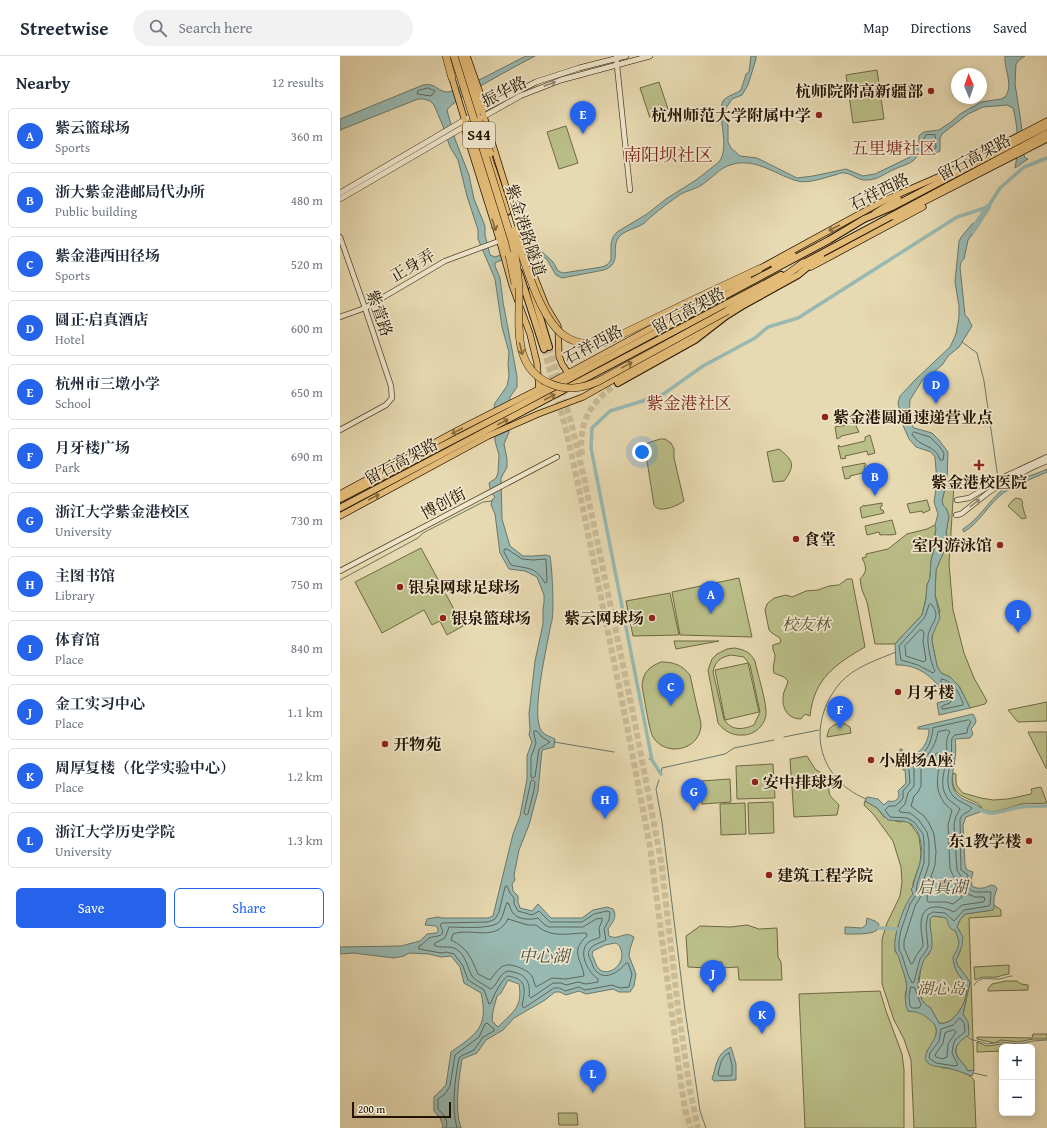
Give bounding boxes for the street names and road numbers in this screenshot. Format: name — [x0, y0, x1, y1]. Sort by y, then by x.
street label: 振华路 — [477, 69, 531, 113]
road number: S44 — [463, 122, 495, 148]
street label: 留石高架路 — [933, 128, 1015, 186]
street label: 石祥西路 — [845, 166, 913, 216]
street label: 紫金港路隧道 — [500, 181, 552, 279]
street label: 正身弄 — [385, 243, 439, 287]
street label: 留石高架路 — [647, 281, 729, 339]
street label: 紫萱路 — [361, 286, 399, 340]
street label: 石祥西路 — [559, 318, 627, 370]
street label: 留石高架路 — [360, 432, 442, 490]
street label: 博创街 — [416, 481, 470, 525]

